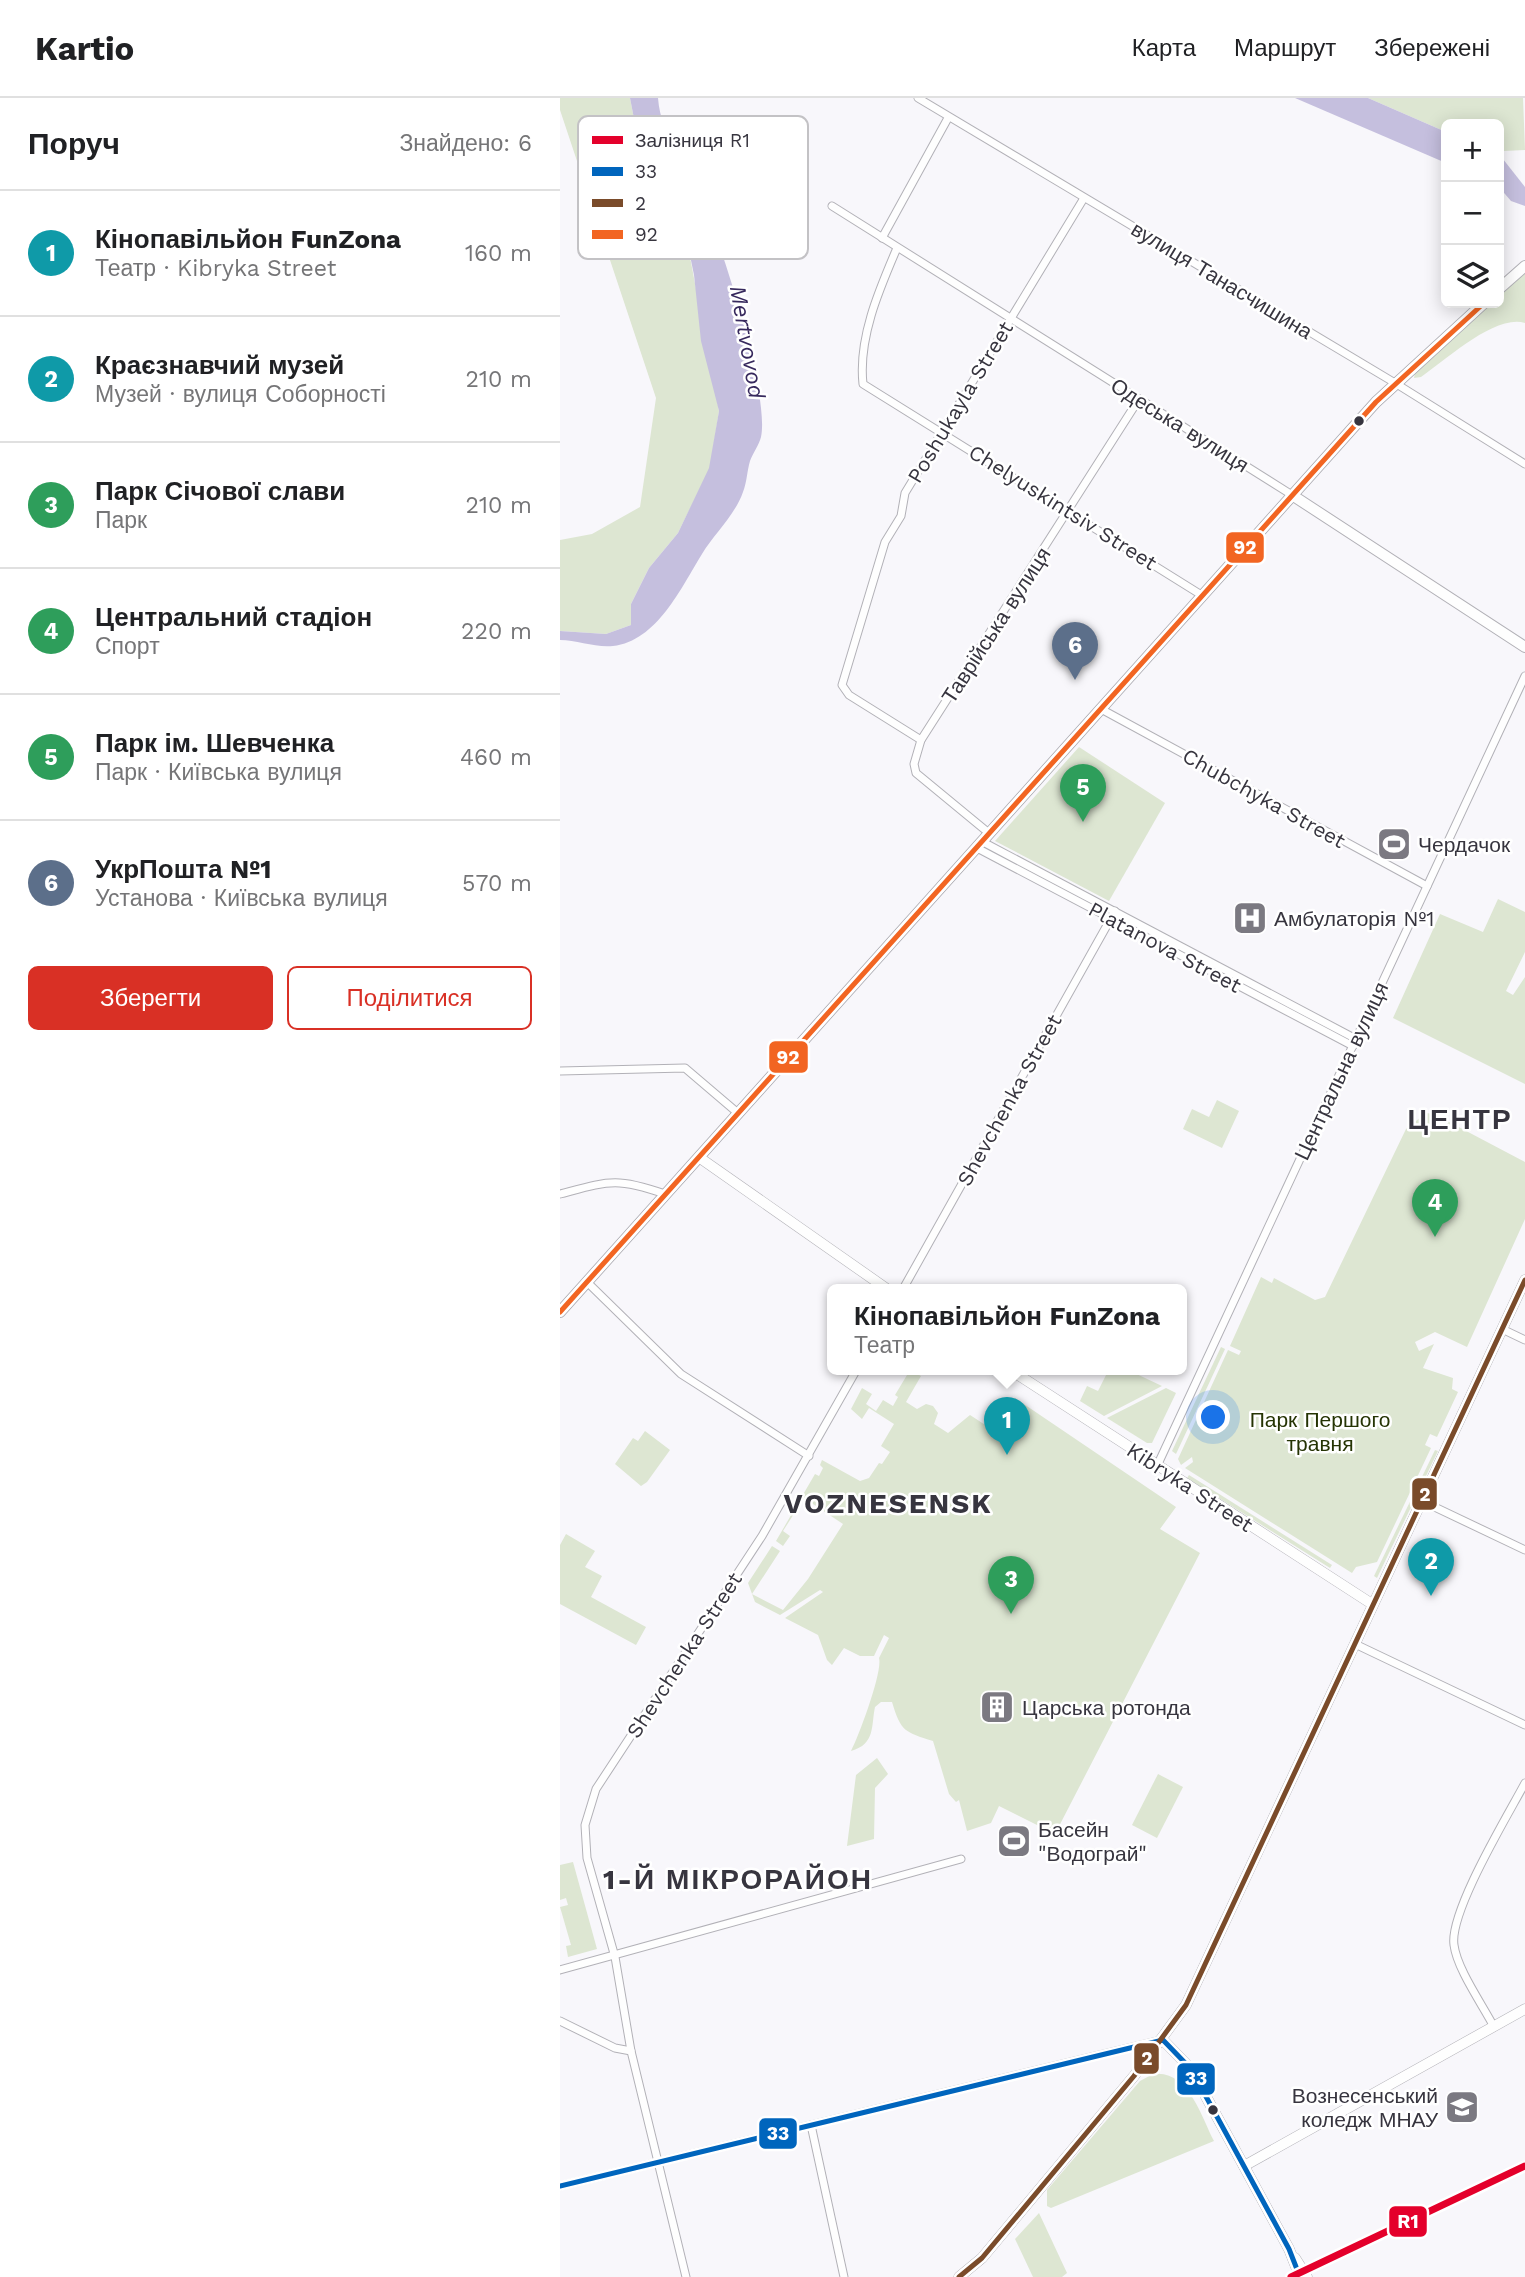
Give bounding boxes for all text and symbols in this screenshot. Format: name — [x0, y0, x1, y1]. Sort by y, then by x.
text: Kartio — [35, 29, 134, 68]
text: Карта — [1132, 34, 1196, 62]
text: Маршрут — [1234, 34, 1336, 62]
text: Збережені — [1374, 34, 1490, 62]
legend — [578, 116, 808, 259]
map controls — [1441, 119, 1504, 308]
button: + — [1441, 119, 1504, 182]
text: Поруч — [28, 126, 120, 161]
text: Залізниця R1 — [635, 129, 750, 152]
text: Знайдено: 6 — [399, 130, 532, 157]
text: 33 — [635, 160, 657, 183]
button: − — [1441, 182, 1504, 245]
text: 2 — [635, 192, 646, 215]
street label: вулиця Танасчишина — [1127, 216, 1317, 344]
text: 92 — [635, 223, 658, 246]
text: Кінопавільйон FunZona — [95, 224, 401, 254]
text: 1 — [46, 240, 56, 267]
text: 160 m — [465, 240, 532, 267]
button: layers — [1441, 245, 1504, 308]
text: Театр · Kibryka Street — [95, 255, 336, 282]
water label: Mertvovod — [724, 283, 770, 401]
street label: Poshukayla Street — [902, 316, 1018, 487]
text: Краєзнавчий музей — [95, 350, 344, 380]
text: 2 — [44, 366, 58, 393]
text: 210 m — [466, 366, 532, 393]
street label: Одеська вулиця — [1106, 373, 1254, 477]
text: Музей · вулиця Соборності — [95, 381, 386, 408]
unlabelled marker — [1352, 414, 1366, 428]
street label: Chelyuskintsiv Street — [964, 439, 1162, 575]
text: Парк Січової слави — [95, 476, 345, 506]
text: 3 — [44, 492, 58, 519]
text: 210 m — [466, 492, 532, 519]
text: Парк — [95, 507, 147, 534]
line badge: 92 — [1225, 531, 1265, 564]
text: 92 — [1233, 536, 1257, 559]
street label: Таврійська вулиця — [936, 542, 1056, 708]
text: Центральний стадіон — [95, 602, 372, 632]
text: 4 — [44, 618, 58, 645]
text: 220 m — [461, 618, 532, 645]
pin: 6 — [1052, 622, 1098, 680]
text: Спорт — [95, 633, 160, 660]
text: Парк ім. Шевченка — [95, 728, 334, 758]
street label: Chubchyka Street — [1178, 743, 1350, 853]
text: 5 — [44, 744, 58, 771]
text: 460 m — [460, 744, 532, 771]
text: Парк · Київська вулиця — [95, 759, 342, 786]
pin: 5 — [1060, 764, 1106, 822]
sports icon: Чердачок — [1375, 825, 1413, 863]
place label: Чердачок — [1418, 832, 1511, 857]
text: УкрПошта №1 — [95, 854, 271, 884]
text: 6 — [44, 870, 58, 897]
text: 570 m — [462, 870, 532, 897]
text: Установа · Київська вулиця — [95, 885, 388, 912]
street label: Platanova Street — [1084, 896, 1246, 998]
hospital icon: Амбулаторія №1 — [1231, 899, 1269, 937]
place label: Амбулаторія №1 — [1274, 906, 1434, 931]
button: Зберегти — [28, 966, 273, 1030]
button: Поділитися — [287, 966, 532, 1030]
street label: Центральна вулиця — [1289, 978, 1393, 1164]
street label: Shevchenka Street — [951, 1010, 1067, 1190]
line badge: 92 — [768, 1040, 809, 1074]
text: 92 — [776, 1046, 800, 1069]
district label: ЦЕНТР — [1407, 1103, 1513, 1136]
pin: 4 — [1412, 1179, 1458, 1237]
popup — [827, 1284, 1187, 1375]
text: Кінопавільйон FunZona — [854, 1301, 1160, 1331]
text: Театр — [854, 1332, 915, 1359]
pin: 1 — [984, 1397, 1030, 1455]
your location — [1196, 1400, 1230, 1434]
park label: Парк Першого травня — [1250, 1407, 1390, 1456]
street label: Kibryka Street — [1122, 1437, 1258, 1537]
line badge: 2 — [1411, 1477, 1438, 1511]
text: 2 — [1419, 1483, 1431, 1506]
district label: VOZNESENSK — [783, 1487, 993, 1520]
pin: 2 — [1408, 1538, 1454, 1596]
pin: 3 — [988, 1556, 1034, 1614]
street label: Shevchenka Street — [621, 1567, 747, 1743]
building icon: Царська ротонда — [978, 1688, 1016, 1726]
place label: Царська ротонда — [1022, 1695, 1191, 1720]
place label: Басейн "Водограй" — [1038, 1817, 1147, 1866]
sports icon: Басейн "Водограй" — [995, 1822, 1033, 1860]
district label: 1-Й МІКРОРАЙОН — [603, 1863, 873, 1896]
line badge: 2 — [1133, 2042, 1160, 2075]
text: 2 — [1141, 2047, 1153, 2070]
line badge: 33 — [1176, 2062, 1216, 2096]
text: 33 — [1185, 2067, 1207, 2090]
place label: Вознесенський коледж МНАУ — [1292, 2083, 1439, 2132]
school or university icon: Вознесенський коледж МНАУ — [1443, 2088, 1481, 2126]
unlabelled marker — [1206, 2103, 1220, 2117]
line badge: 33 — [758, 2117, 798, 2150]
text: 33 — [767, 2122, 789, 2145]
line badge: R1 — [1388, 2205, 1428, 2238]
text: R1 — [1397, 2210, 1419, 2233]

